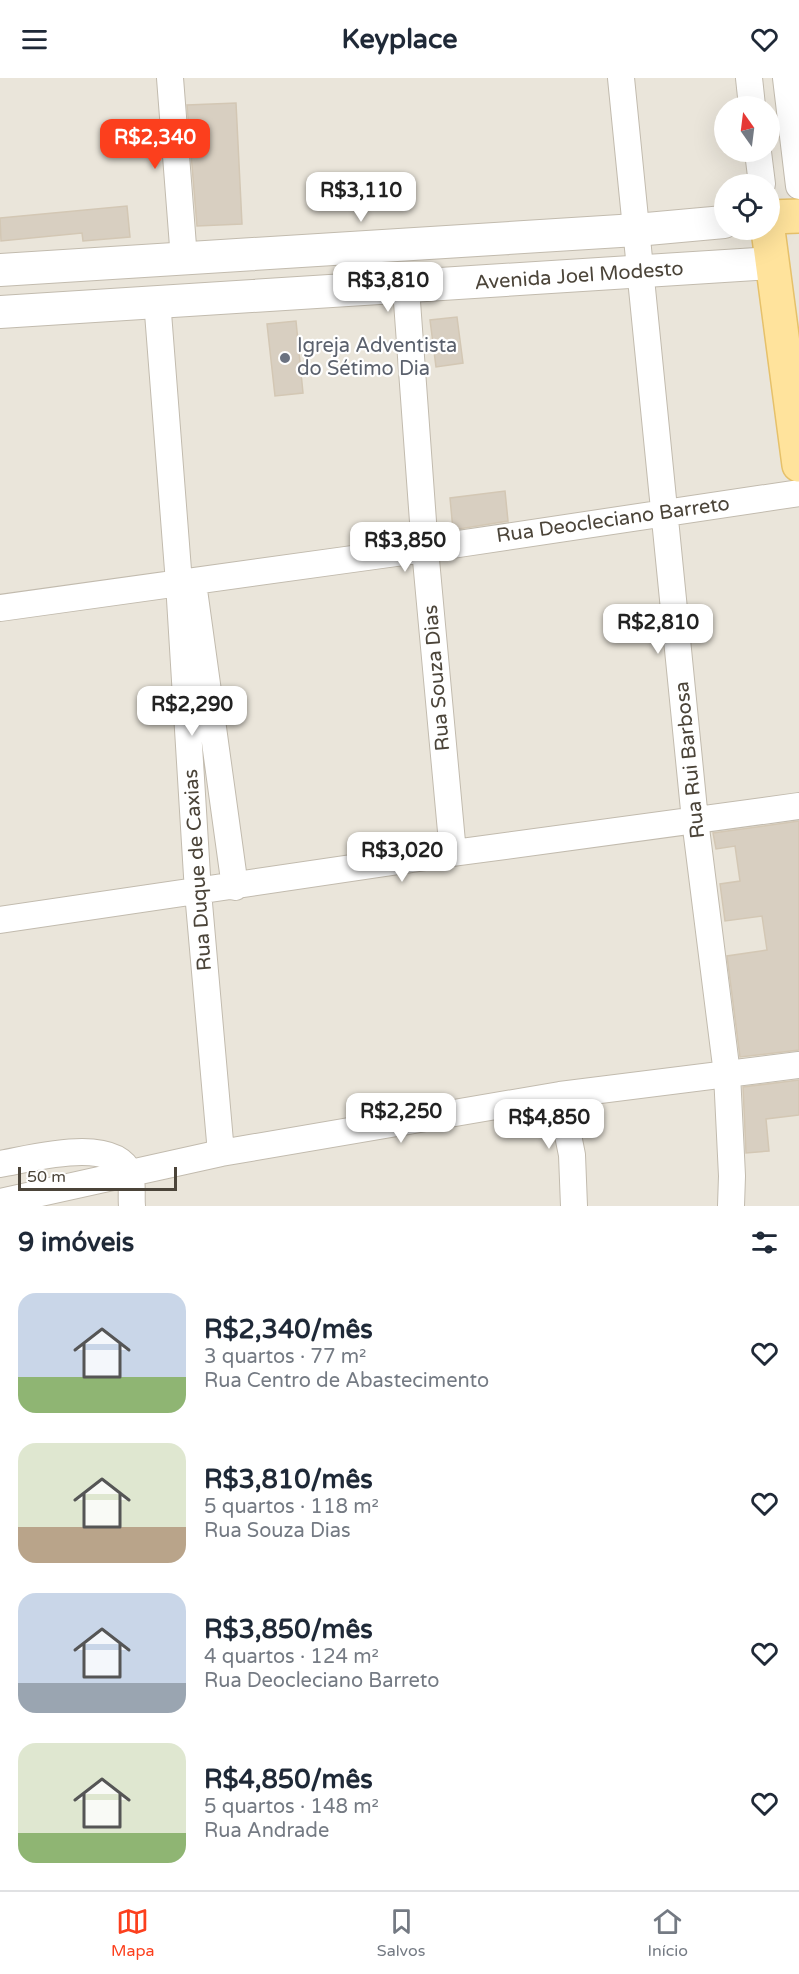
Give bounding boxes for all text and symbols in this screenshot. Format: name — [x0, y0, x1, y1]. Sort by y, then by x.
icon: menu — [18, 23, 51, 56]
text: Keyplace — [341, 23, 458, 56]
icon: heart — [748, 23, 781, 56]
north arrow — [714, 96, 780, 162]
map controls — [714, 96, 780, 240]
pin: R$2,340 — [100, 119, 210, 170]
text: R$2,340 — [114, 126, 196, 150]
pin: R$3,110 — [306, 172, 416, 223]
button: locate — [714, 174, 780, 240]
text: R$3,110 — [320, 179, 402, 203]
street label: Avenida Joel Modesto — [474, 257, 684, 295]
pin: R$3,810 — [333, 262, 443, 313]
text: R$3,810 — [347, 269, 429, 293]
place label: Igreja Adventista do Sétimo Dia — [297, 334, 457, 381]
marker: Igreja Adventista do Sétimo Dia — [278, 351, 292, 365]
street label: Rua Deocleciano Barreto — [495, 492, 731, 548]
pin: R$3,850 — [350, 522, 460, 573]
text: R$3,850 — [364, 529, 446, 553]
street label: Rua Souza Dias — [419, 604, 455, 752]
pin: R$2,810 — [603, 604, 713, 655]
text: R$2,810 — [617, 611, 699, 635]
street label: Rua Rui Barbosa — [670, 680, 710, 840]
pin: R$2,290 — [137, 686, 247, 737]
text: R$2,290 — [151, 693, 233, 717]
street label: Rua Duque de Caxias — [179, 768, 217, 972]
pin: R$3,020 — [347, 832, 457, 883]
text: R$3,020 — [361, 839, 443, 863]
pin: R$2,250 — [346, 1093, 456, 1144]
pin: R$4,850 — [494, 1099, 604, 1150]
text: R$2,250 — [360, 1100, 442, 1124]
text: R$4,850 — [508, 1106, 590, 1130]
scale bar — [18, 1164, 177, 1192]
text: 50 m — [27, 1167, 66, 1187]
icon: filters — [748, 1226, 781, 1259]
text: 9 imóveis — [18, 1227, 134, 1258]
text: R$2,340/mês — [204, 1314, 373, 1345]
icon: home — [66, 1317, 138, 1389]
icon: heart — [748, 1337, 781, 1370]
text: 3 quartos · 77 m² — [204, 1345, 366, 1369]
text: Rua Centro de Abastecimento — [204, 1369, 489, 1393]
text: R$3,810/mês — [204, 1464, 373, 1495]
icon: home — [66, 1467, 138, 1539]
icon: heart — [748, 1487, 781, 1520]
text: 5 quartos · 118 m² — [204, 1495, 379, 1519]
text: Rua Souza Dias — [204, 1519, 351, 1543]
text: R$3,850/mês — [204, 1614, 373, 1645]
icon: home — [66, 1617, 138, 1689]
icon: heart — [748, 1637, 781, 1670]
text: 4 quartos · 124 m² — [204, 1645, 379, 1669]
text: Rua Deocleciano Barreto — [204, 1669, 439, 1693]
text: R$4,850/mês — [204, 1764, 373, 1795]
icon: home — [66, 1767, 138, 1839]
icon: heart — [748, 1787, 781, 1820]
text: 5 quartos · 148 m² — [204, 1795, 379, 1819]
text: Rua Andrade — [204, 1819, 329, 1843]
tab: Mapa — [111, 1905, 155, 1961]
tab: Salvos — [377, 1905, 425, 1961]
tab: Início — [648, 1905, 688, 1961]

